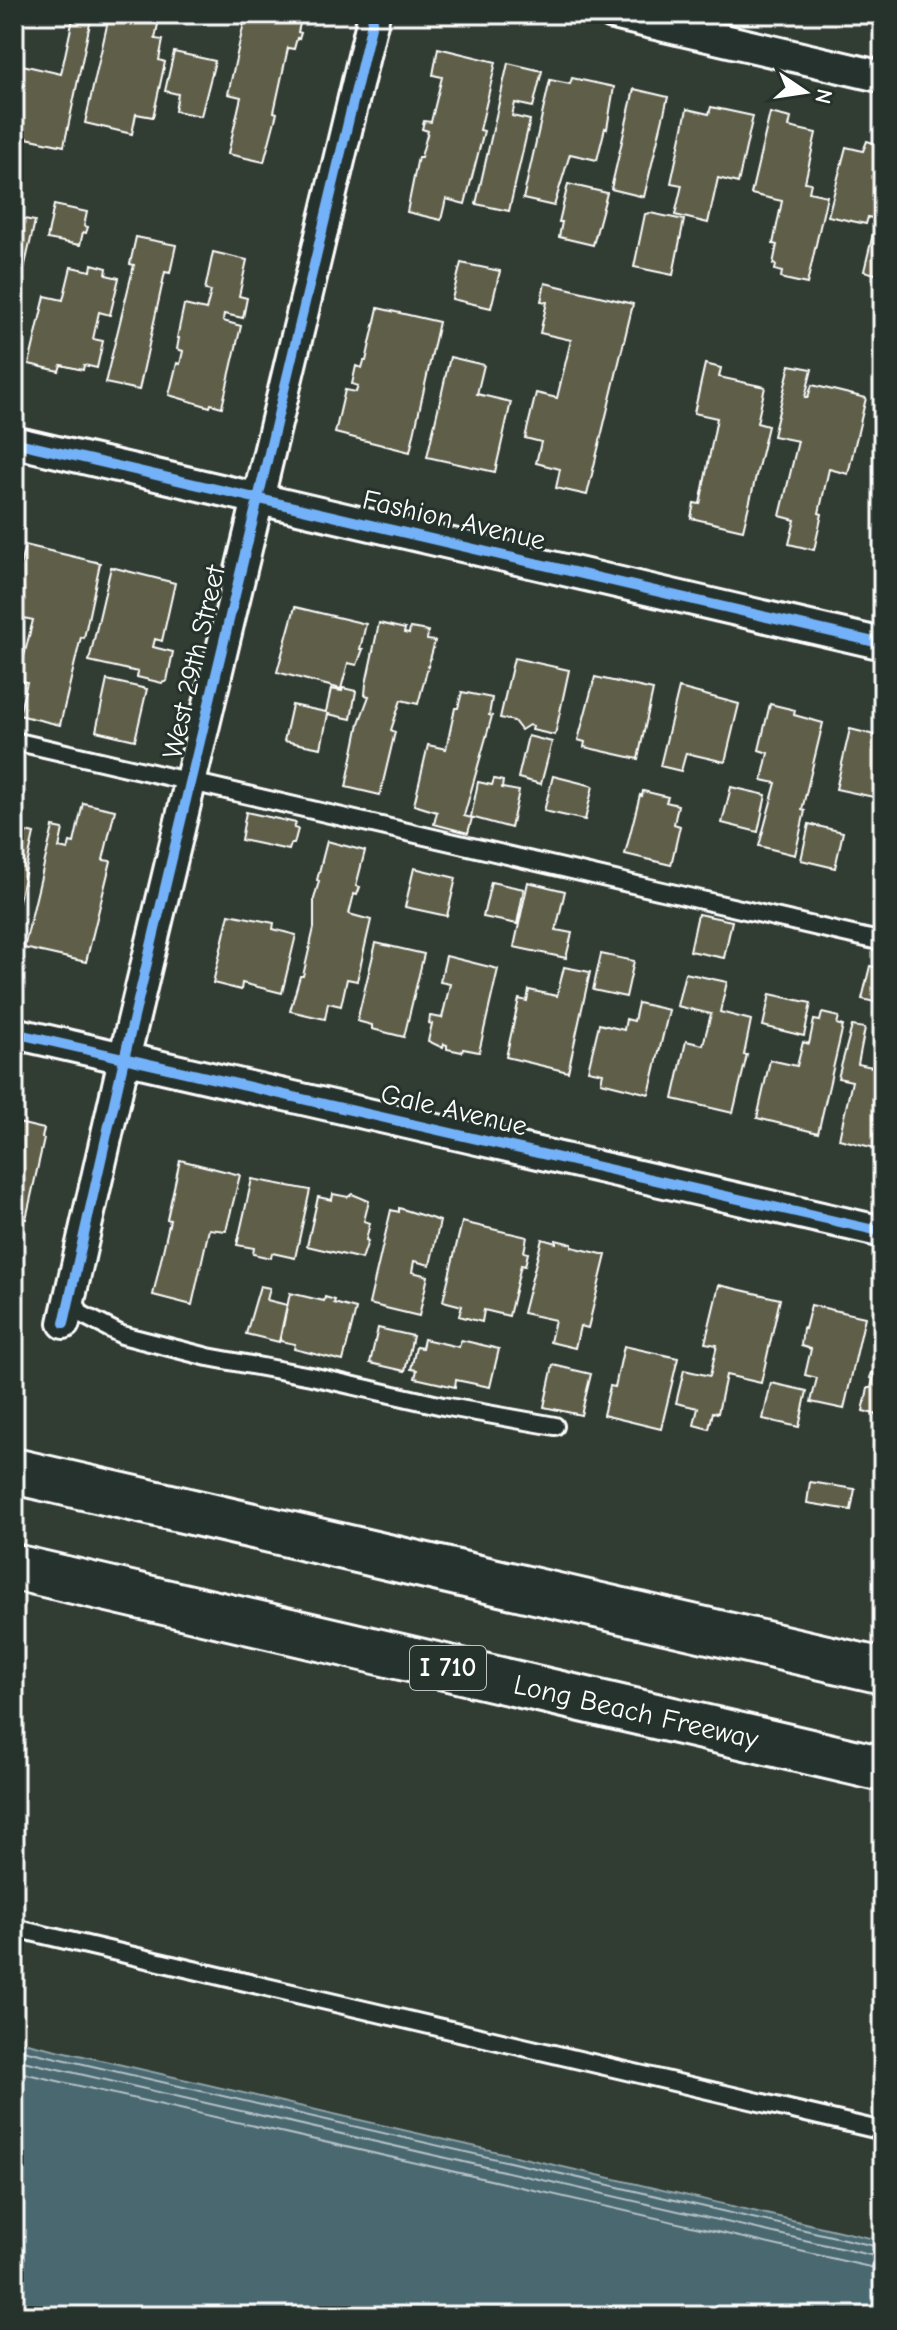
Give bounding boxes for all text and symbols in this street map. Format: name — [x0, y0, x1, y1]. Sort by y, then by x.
north arrow — [765, 52, 845, 132]
text: N — [809, 86, 838, 106]
street label: Fashion Avenue — [359, 483, 549, 557]
street label: West 29th Street — [156, 561, 232, 762]
street label: Gale Avenue — [378, 1078, 530, 1142]
road number: I 710 — [410, 1646, 486, 1690]
street label: Long Beach Freeway — [511, 1668, 762, 1756]

